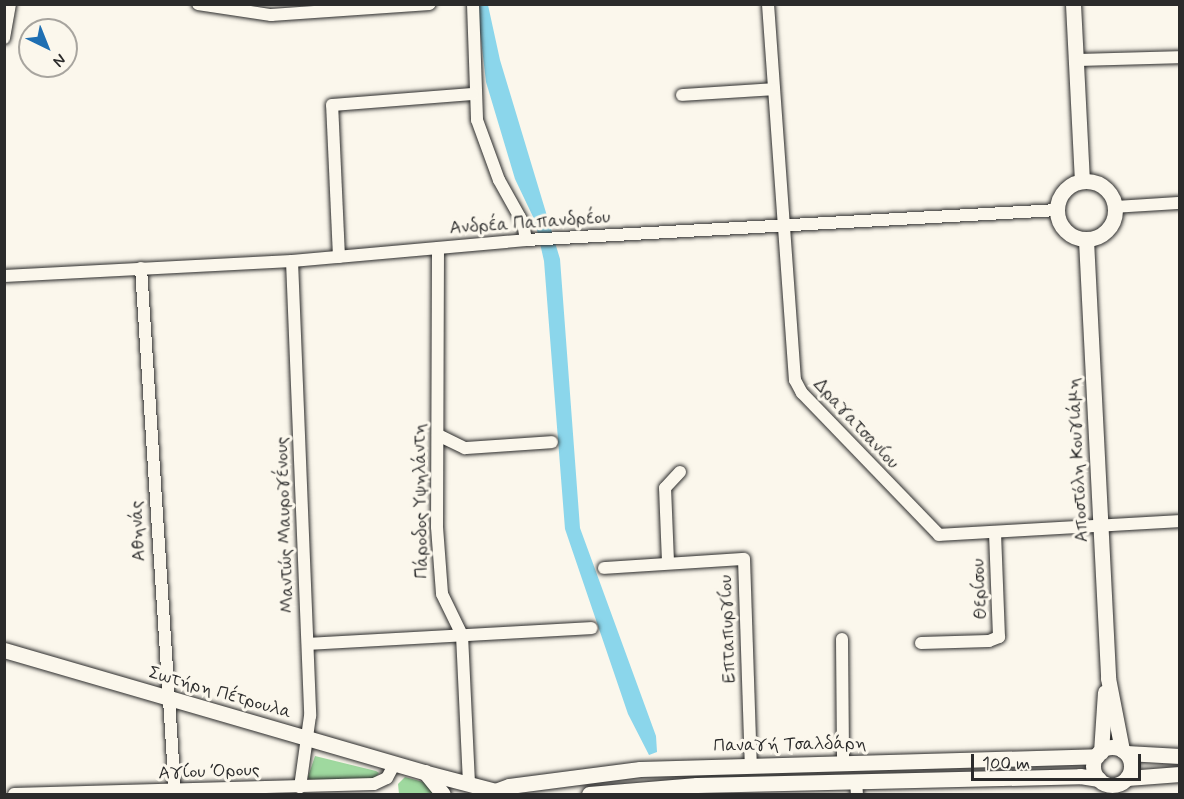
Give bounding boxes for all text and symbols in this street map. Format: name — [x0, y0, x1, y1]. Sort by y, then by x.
north arrow — [18, 18, 78, 78]
text: N — [48, 49, 70, 71]
street label: Ανδρέα Παπανδρέου — [449, 207, 611, 239]
street label: Δραγατσανίου — [809, 374, 903, 474]
street label: Αποστόλη Κουγιάμη — [1063, 377, 1093, 543]
street label: Πάροδος Υψηλάντη — [409, 423, 433, 579]
street label: Μαντώς Μαυρογένους — [271, 436, 299, 614]
street label: Αθηνάς — [126, 500, 150, 562]
street label: Θερίσου — [968, 558, 992, 620]
street label: Επταπυργίου — [715, 574, 741, 684]
street label: Σωτήρη Πέτρουλα — [146, 662, 294, 724]
street label: Παναγή Τσαλδάρη — [713, 733, 867, 757]
scale bar — [974, 742, 1144, 780]
text: 100 m — [982, 752, 1030, 776]
street label: Αγίου Όρους — [158, 759, 260, 785]

